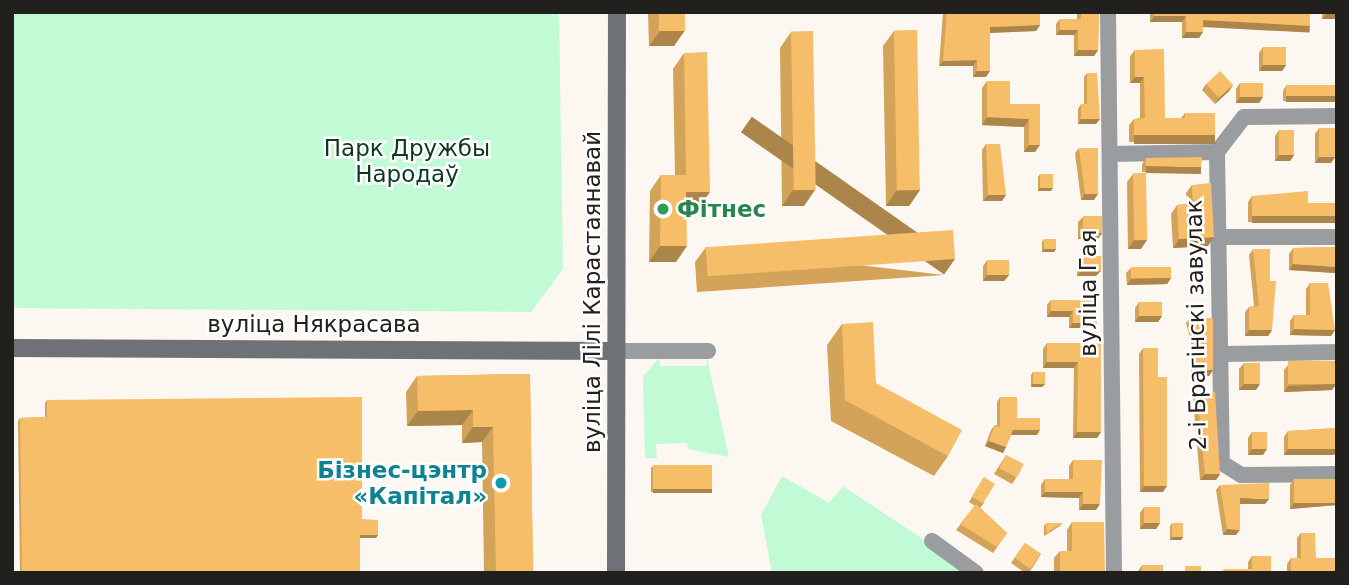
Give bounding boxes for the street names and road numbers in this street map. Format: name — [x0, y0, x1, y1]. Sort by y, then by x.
street label: вуліца Лілі Карастаянавай — [578, 131, 606, 453]
street label: 2-і Брагінскі завулак — [1180, 199, 1212, 451]
street label: вуліца Гая — [1074, 229, 1102, 357]
street label: вуліца Някрасава — [207, 310, 421, 338]

